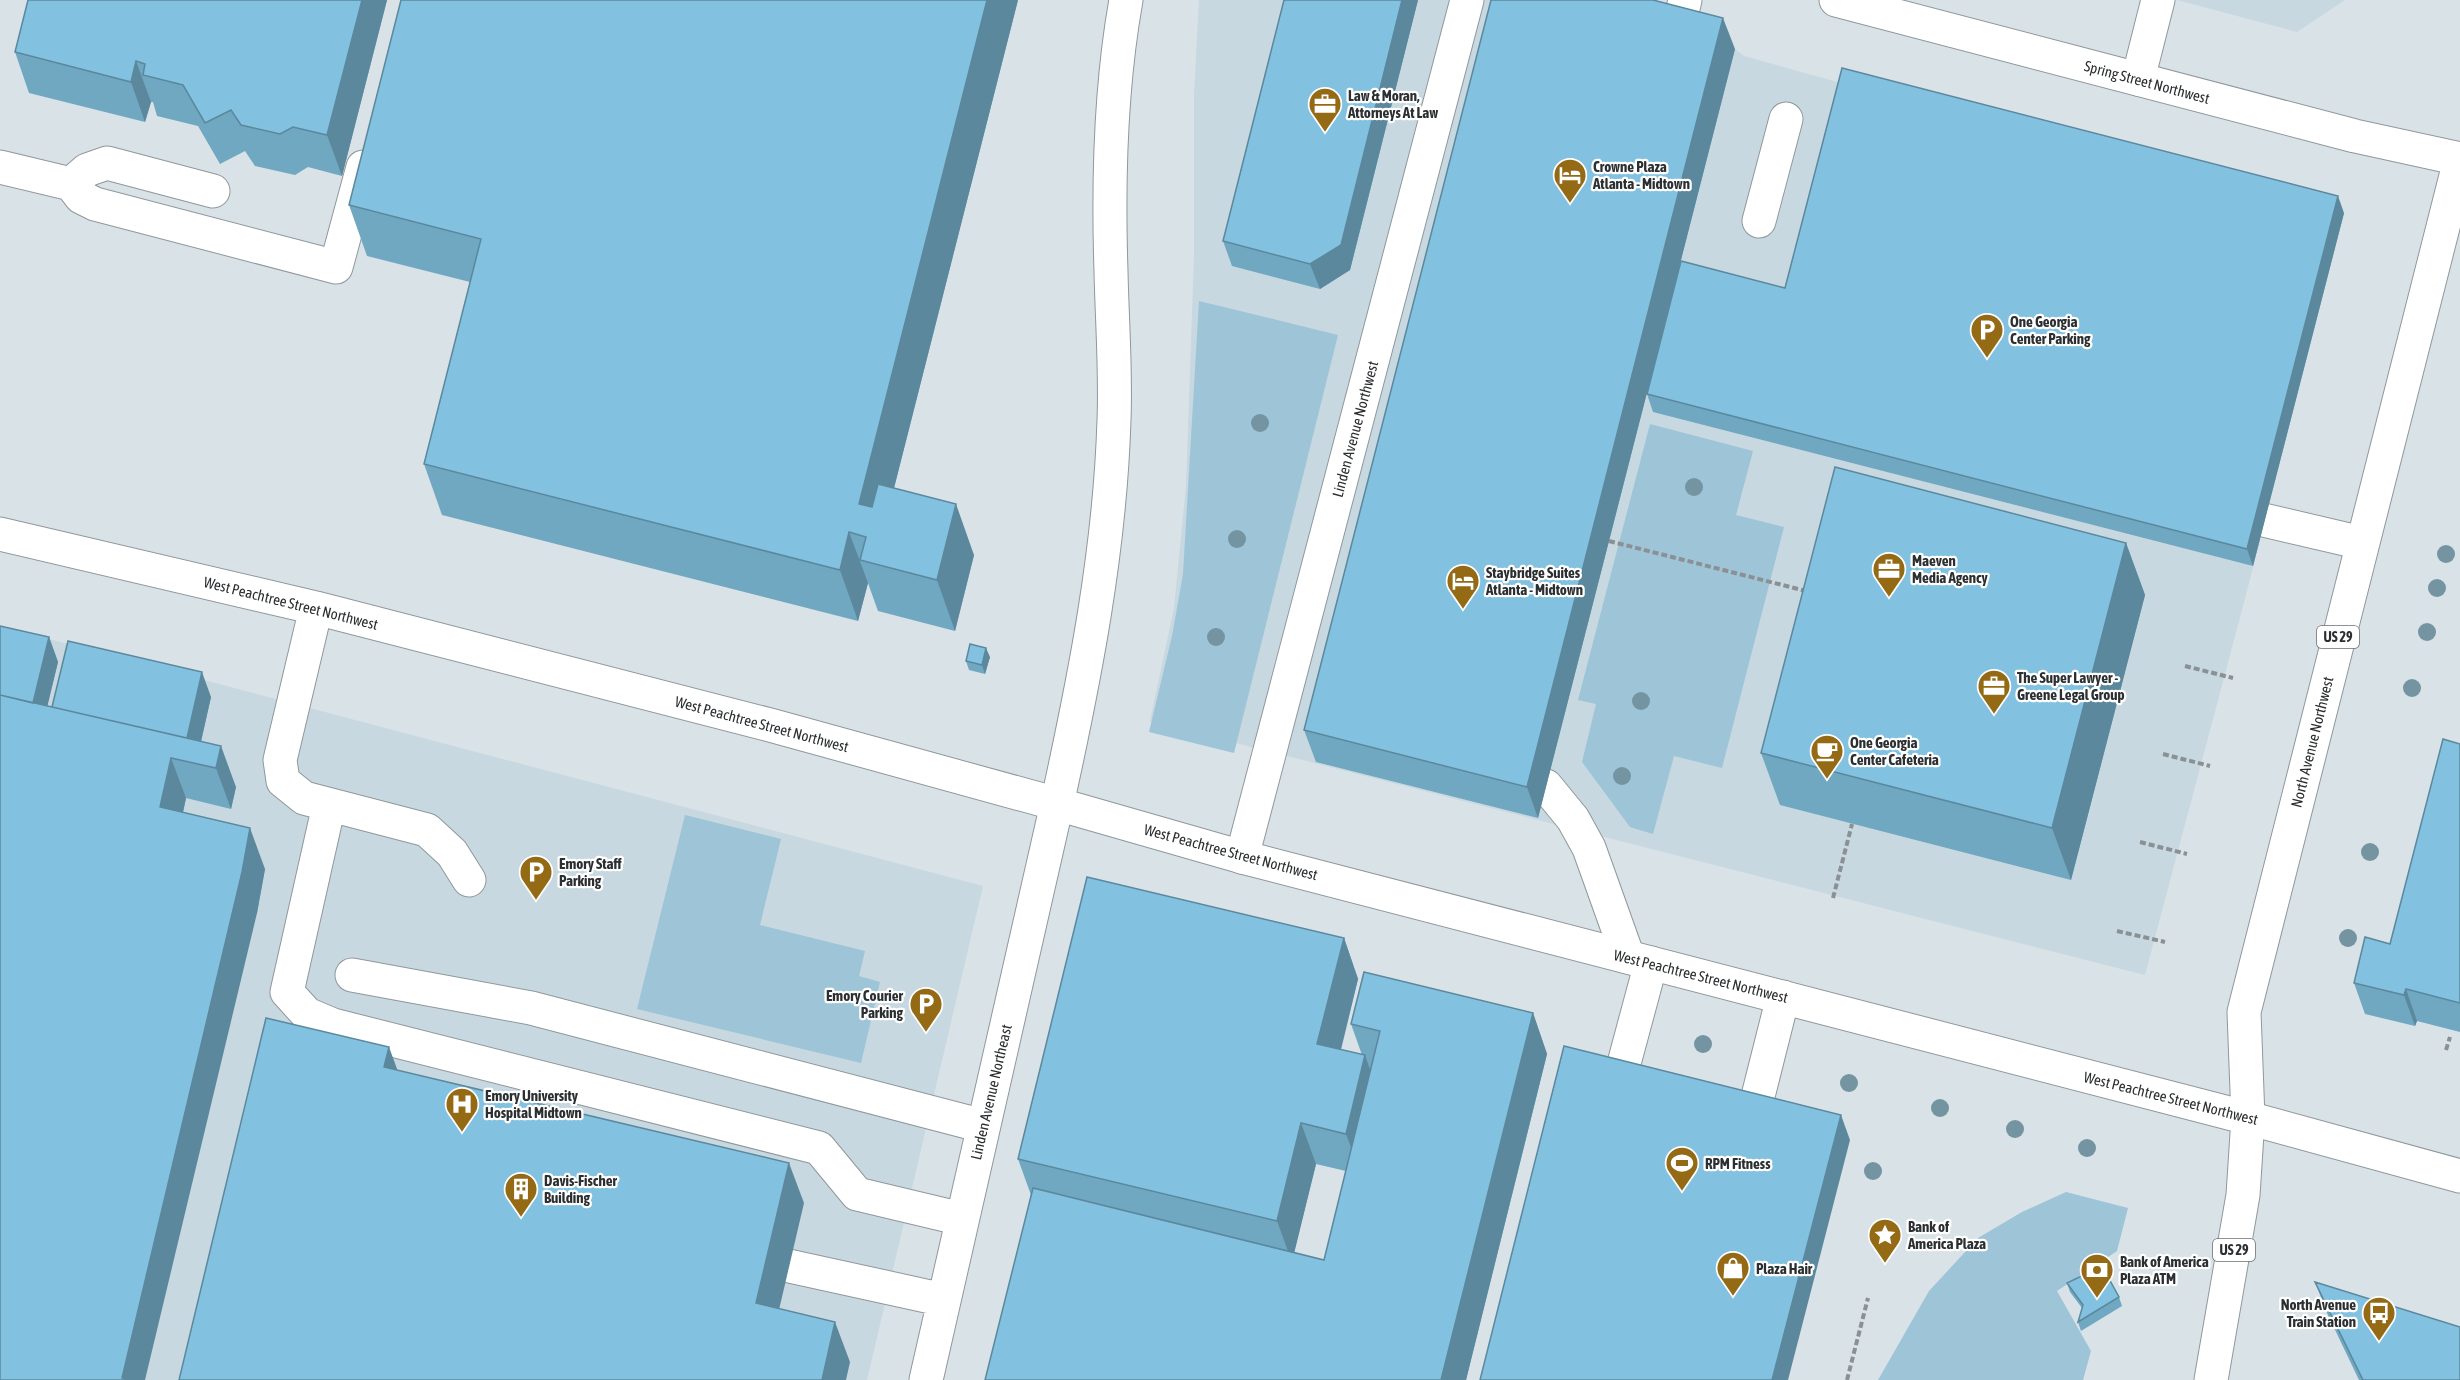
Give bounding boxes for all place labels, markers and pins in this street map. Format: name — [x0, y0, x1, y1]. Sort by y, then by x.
office icon: Law & Moran, Attorneys At Law — [1307, 86, 1343, 133]
place label: Law & Moran, Attorneys At Law — [1347, 87, 1438, 121]
hotel icon: Crowne Plaza Atlanta - Midtown — [1552, 157, 1588, 204]
place label: Crowne Plaza Atlanta - Midtown — [1592, 158, 1690, 192]
parking icon: One Georgia Center Parking — [1969, 312, 2005, 359]
place label: One Georgia Center Parking — [2010, 313, 2091, 347]
office icon: Maeven Media Agency — [1871, 551, 1907, 598]
place label: Maeven Media Agency — [1912, 552, 1989, 586]
hotel icon: Staybridge Suites Atlanta - Midtown — [1445, 563, 1481, 610]
place label: Staybridge Suites Atlanta - Midtown — [1485, 564, 1583, 598]
office icon: The Super Lawyer - Greene Legal Group — [1976, 668, 2012, 715]
place label: The Super Lawyer - Greene Legal Group — [2017, 669, 2125, 703]
cafe icon: One Georgia Center Cafeteria — [1809, 733, 1845, 780]
place label: One Georgia Center Cafeteria — [1850, 734, 1939, 768]
parking icon: Emory Staff Parking — [518, 854, 554, 901]
place label: Emory Staff Parking — [559, 855, 622, 889]
parking icon: Emory Courier Parking — [908, 986, 944, 1033]
place label: Emory Courier Parking — [826, 987, 904, 1021]
hospital icon: Emory University Hospital Midtown — [444, 1086, 480, 1133]
place label: Emory University Hospital Midtown — [485, 1087, 582, 1121]
sports icon: RPM Fitness — [1664, 1145, 1700, 1192]
place label: RPM Fitness — [1705, 1155, 1771, 1172]
building icon: Davis-Fischer Building — [503, 1171, 539, 1218]
place label: Davis-Fischer Building — [544, 1172, 617, 1206]
place icon: Bank of America Plaza — [1867, 1217, 1903, 1264]
place label: Bank of America Plaza — [1907, 1218, 1986, 1252]
shop icon: Plaza Hair — [1715, 1250, 1751, 1297]
bank icon: Bank of America Plaza ATM — [2079, 1252, 2115, 1299]
place label: Bank of America Plaza ATM — [2120, 1253, 2209, 1287]
place label: Plaza Hair — [1756, 1260, 1813, 1277]
bus stop icon: North Avenue Train Station — [2361, 1295, 2397, 1342]
place label: North Avenue Train Station — [2281, 1296, 2356, 1330]

